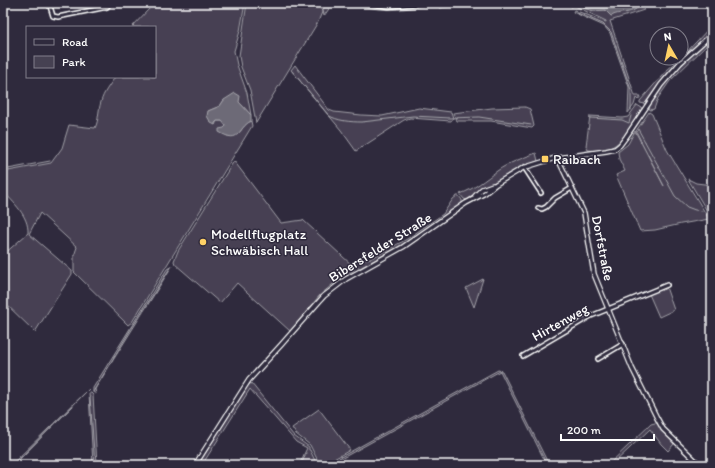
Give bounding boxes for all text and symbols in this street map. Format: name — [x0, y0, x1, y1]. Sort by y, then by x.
legend — [26, 26, 156, 78]
north arrow — [649, 26, 689, 66]
text: N — [663, 30, 672, 44]
text: Road — [62, 35, 88, 49]
text: Park — [62, 55, 86, 69]
place label: Raibach — [553, 151, 601, 168]
marker: Raibach — [540, 154, 550, 164]
street label: Bibersfelder Straße — [326, 209, 435, 286]
street label: Dorfstraße — [588, 214, 617, 283]
place label: Modellflugplatz Schwäbisch Hall — [211, 226, 308, 259]
marker: Modellflugplatz Schwäbisch Hall — [198, 237, 208, 247]
street label: Hirtenweg — [529, 300, 592, 345]
scale bar — [561, 416, 654, 442]
text: 200 m — [567, 423, 601, 437]

